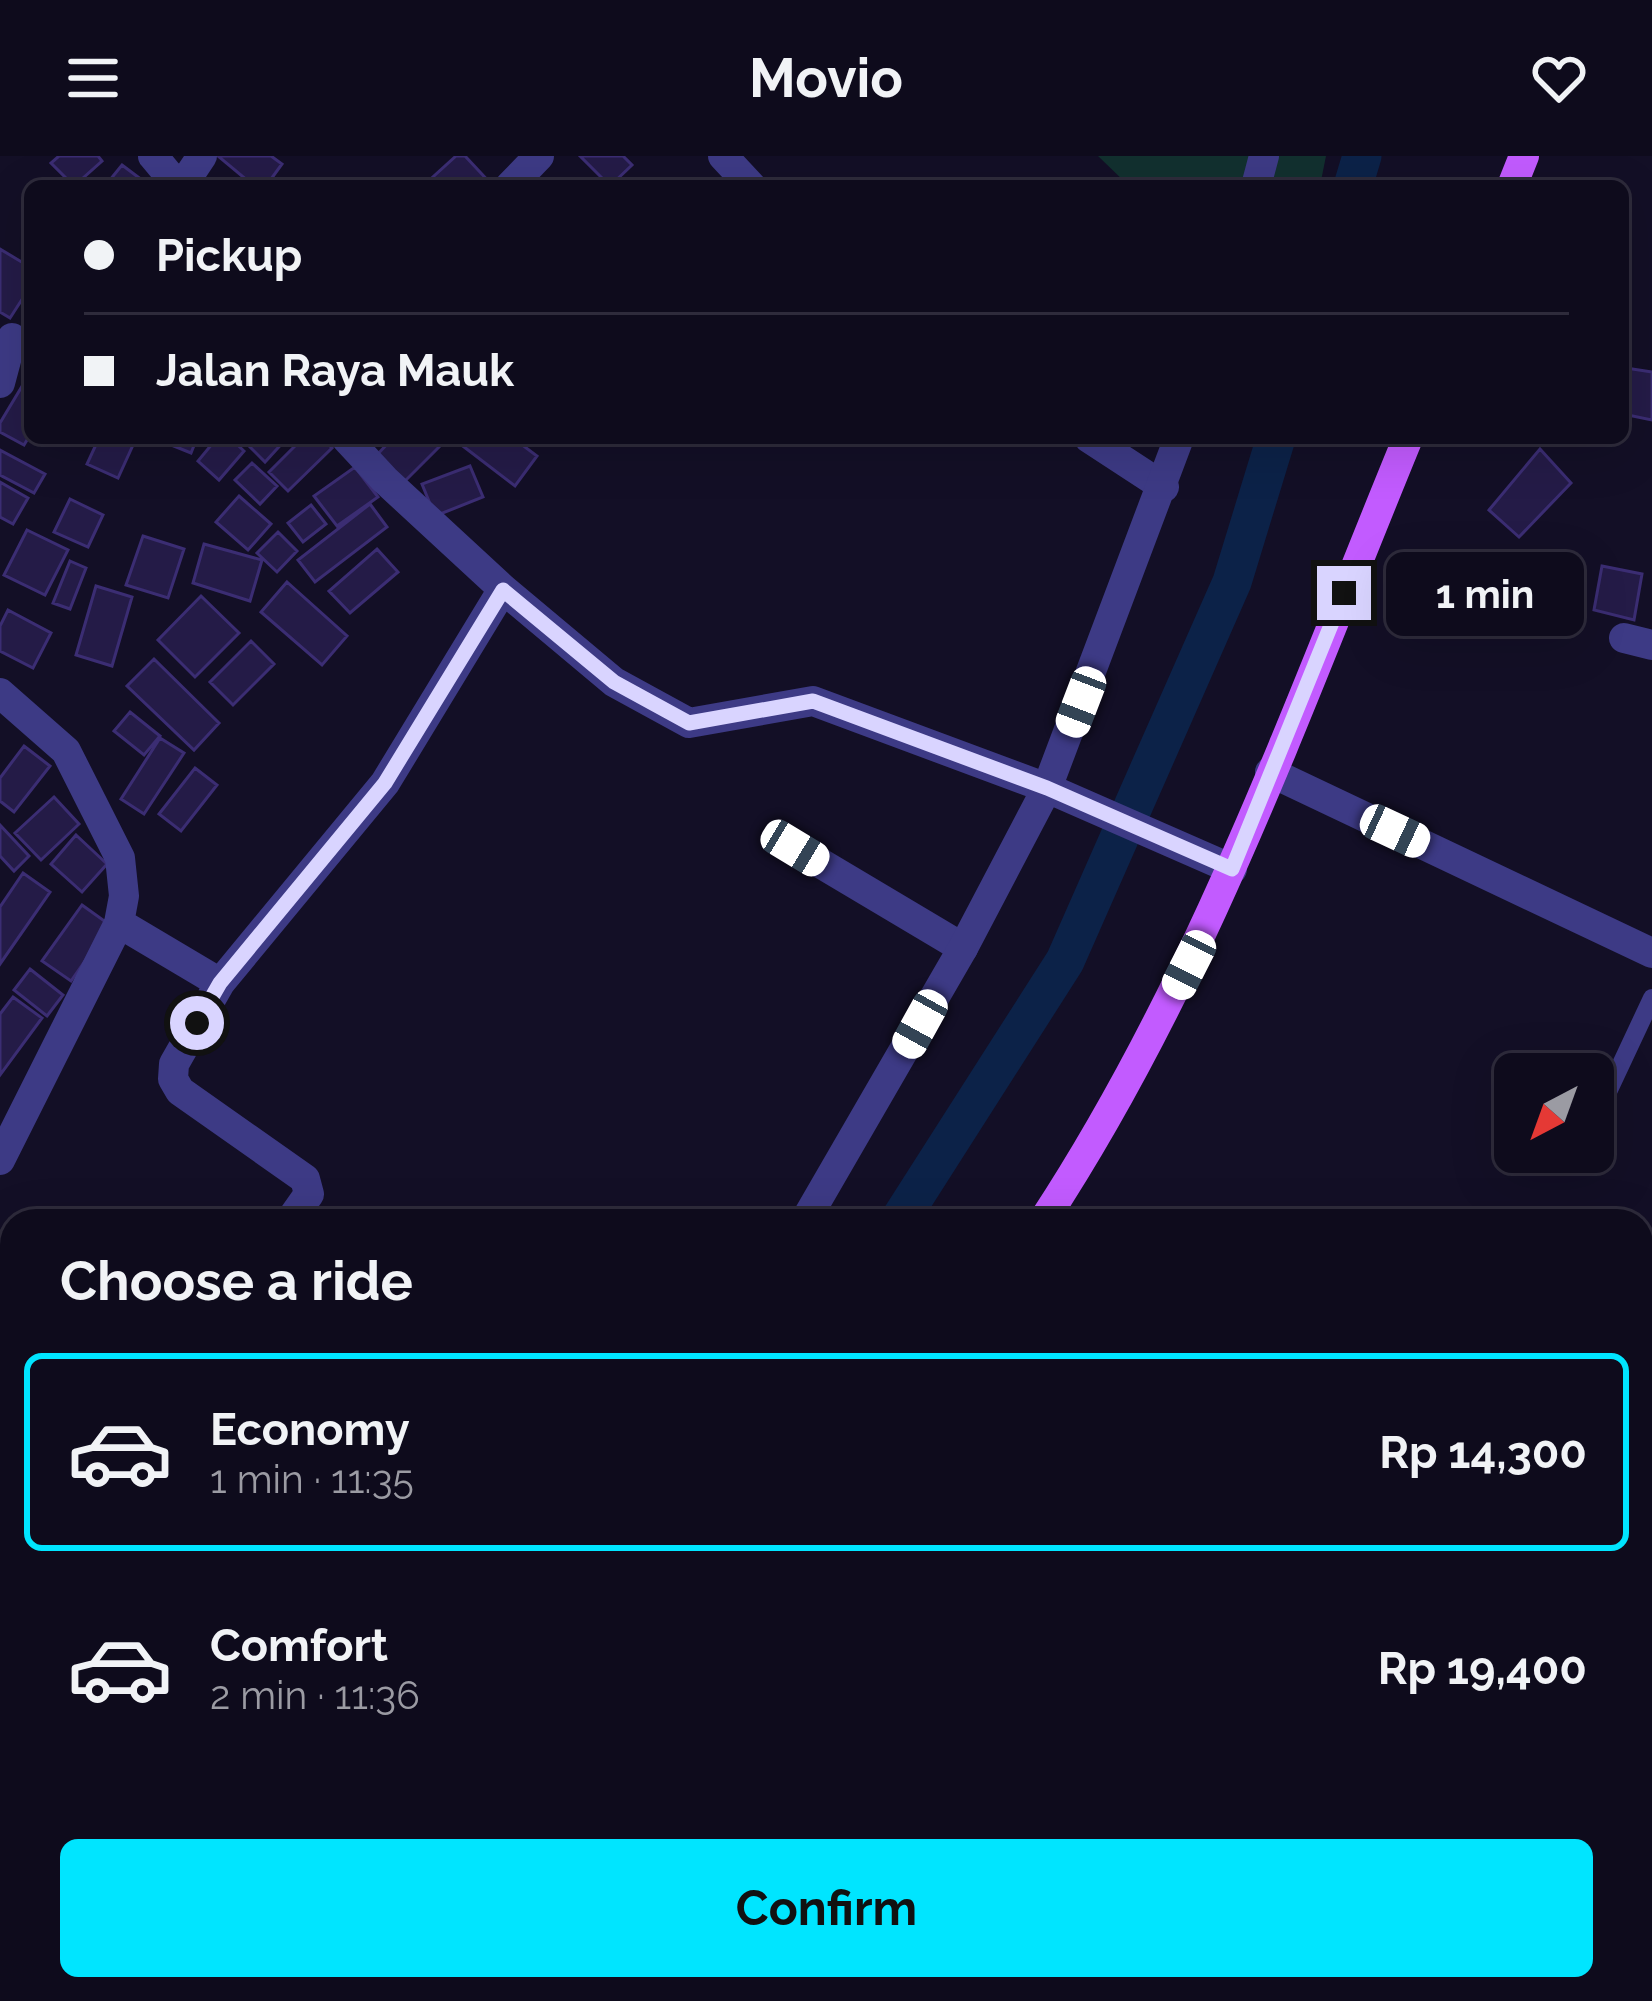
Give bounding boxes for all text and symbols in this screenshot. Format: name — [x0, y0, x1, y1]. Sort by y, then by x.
icon: menu — [60, 45, 126, 111]
icon: heart — [1526, 45, 1592, 111]
text: Movio — [749, 46, 903, 110]
text: Pickup — [156, 229, 302, 282]
text: Jalan Raya Mauk — [156, 344, 514, 397]
callout: 1 min — [1386, 551, 1584, 635]
route end — [1317, 566, 1371, 620]
text: 1 min — [1436, 571, 1534, 617]
car — [1051, 662, 1111, 742]
car — [1355, 799, 1435, 863]
car — [755, 814, 835, 882]
car — [1157, 925, 1221, 1005]
car — [887, 984, 953, 1064]
route start — [170, 996, 224, 1050]
north arrow — [1494, 1053, 1614, 1173]
map controls — [1494, 1053, 1614, 1173]
text: Choose a ride — [60, 1249, 413, 1313]
icon: car — [66, 1398, 174, 1506]
text: Economy — [210, 1403, 410, 1456]
text: Rp 14,300 — [1379, 1426, 1587, 1479]
text: 1 min · 11:35 — [210, 1456, 414, 1502]
icon: car — [66, 1614, 174, 1722]
text: Comfort — [210, 1619, 388, 1672]
text: Rp 19,400 — [1378, 1642, 1587, 1695]
text: 2 min · 11:36 — [210, 1672, 420, 1718]
button: Confirm — [60, 1839, 1593, 1977]

